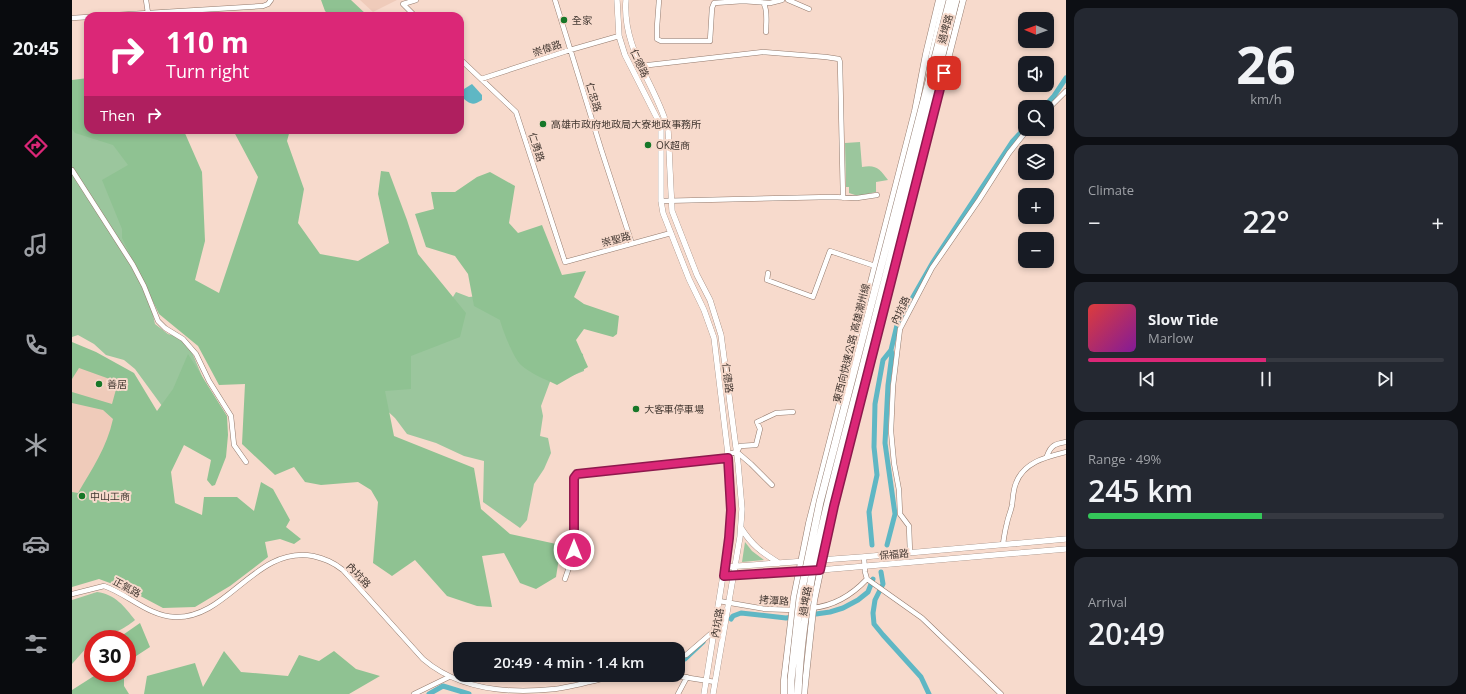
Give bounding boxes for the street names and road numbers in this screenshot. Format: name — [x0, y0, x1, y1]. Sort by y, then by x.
street label: 過埤路 — [934, 13, 956, 45]
street label: 崇偉路 — [531, 36, 563, 60]
street label: 仁德路 — [627, 46, 653, 80]
street label: 仁忠路 — [583, 81, 605, 113]
street label: 仁勇路 — [526, 131, 548, 163]
street label: 崇聖路 — [600, 228, 632, 250]
street label: 東西向快速公路 高雄潮州線 — [829, 282, 873, 404]
street label: 內坑路 — [887, 293, 913, 327]
street label: 仁德路 — [719, 362, 737, 394]
street label: 保福路 — [878, 546, 910, 562]
street label: 內坑路 — [344, 559, 374, 591]
street label: 正氣路 — [110, 574, 144, 600]
street label: 過埤路 — [796, 585, 814, 617]
street label: 拷潭路 — [759, 592, 789, 608]
street label: 內坑路 — [708, 607, 726, 639]

